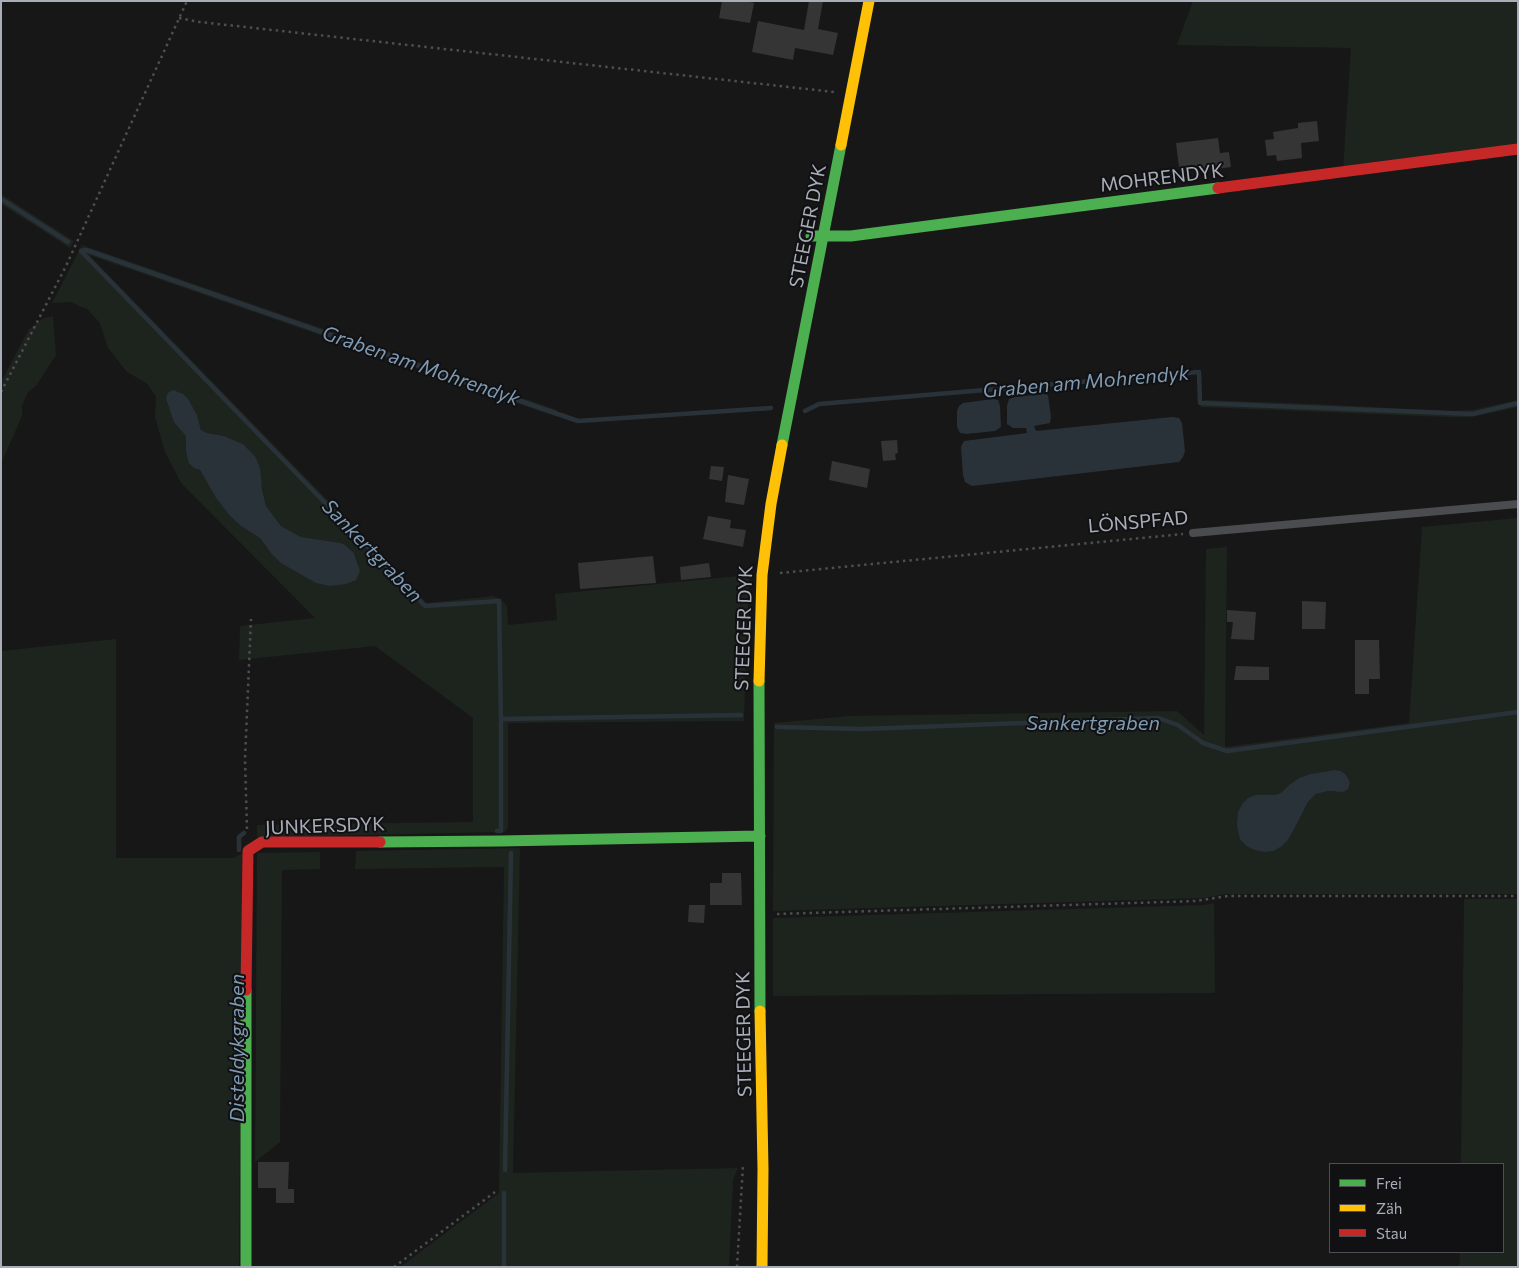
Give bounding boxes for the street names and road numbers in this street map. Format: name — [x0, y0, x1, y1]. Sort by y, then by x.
street label: MOHRENDYK — [1099, 159, 1225, 197]
street label: STEEGER DYK — [785, 162, 831, 290]
street label: LÖNSPFAD — [1087, 506, 1189, 538]
street label: STEEGER DYK — [730, 565, 758, 691]
street label: JUNKERSDYK — [265, 813, 385, 839]
street label: STEEGER DYK — [732, 971, 756, 1097]

